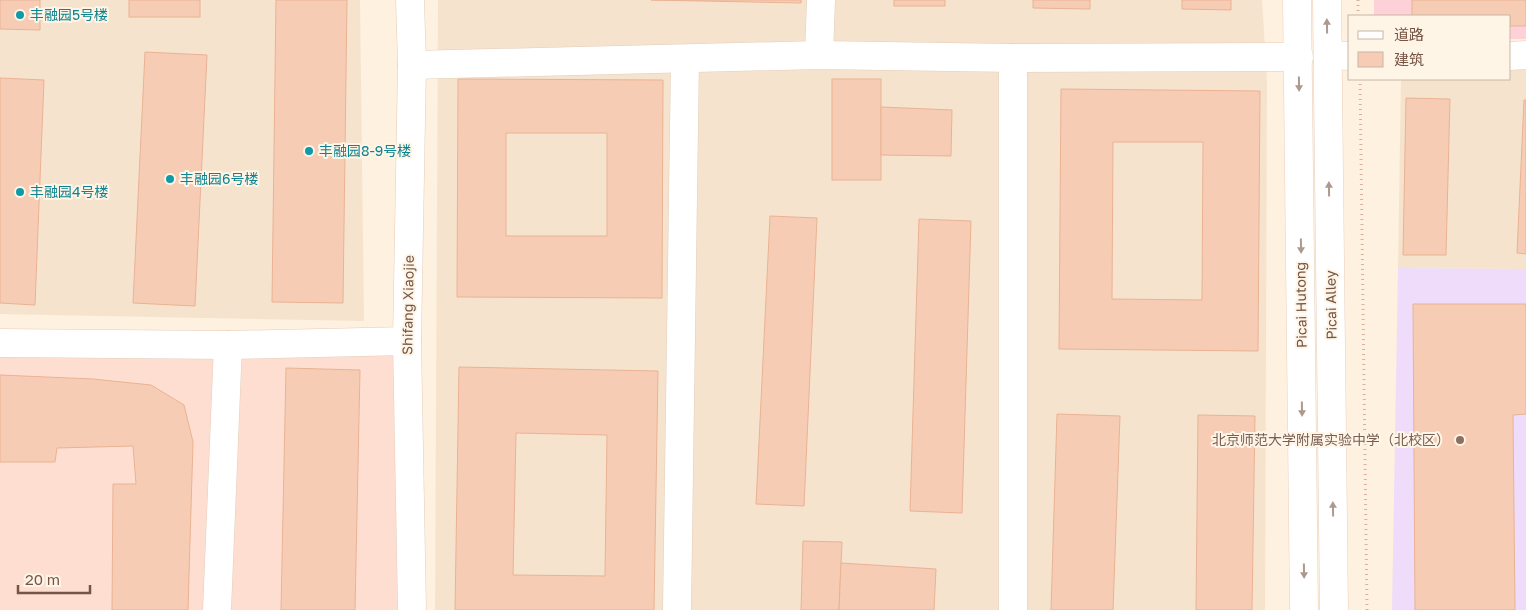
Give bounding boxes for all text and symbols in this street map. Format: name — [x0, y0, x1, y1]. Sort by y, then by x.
place label: 丰融园5号楼 — [30, 6, 108, 23]
marker: 丰融园5号楼 — [14, 9, 26, 21]
legend — [1348, 15, 1511, 80]
one-way arrow — [1323, 18, 1331, 34]
text: 道路 — [1394, 25, 1424, 43]
text: 建筑 — [1394, 50, 1424, 68]
one-way arrow — [1295, 76, 1303, 92]
place label: 丰融园8-9号楼 — [319, 142, 411, 159]
marker: 丰融园8-9号楼 — [303, 145, 315, 157]
place label: 丰融园6号楼 — [180, 170, 258, 187]
marker: 丰融园6号楼 — [164, 173, 176, 185]
one-way arrow — [1325, 181, 1333, 197]
place label: 丰融园4号楼 — [30, 183, 109, 200]
marker: 丰融园4号楼 — [14, 186, 26, 198]
one-way arrow — [1297, 238, 1305, 254]
street label: Shifang Xiaojie — [398, 255, 417, 355]
street label: Picai Hutong — [1291, 262, 1310, 348]
street label: Picai Alley — [1321, 270, 1340, 340]
one-way arrow — [1298, 401, 1306, 417]
place label: 北京师范大学附属实验中学（北校区） — [1212, 431, 1450, 448]
marker: 北京师范大学附属实验中学（北校区） — [1454, 434, 1466, 446]
one-way arrow — [1329, 501, 1337, 517]
scale bar — [18, 562, 90, 594]
one-way arrow — [1300, 563, 1308, 579]
text: 20 m — [25, 570, 60, 588]

